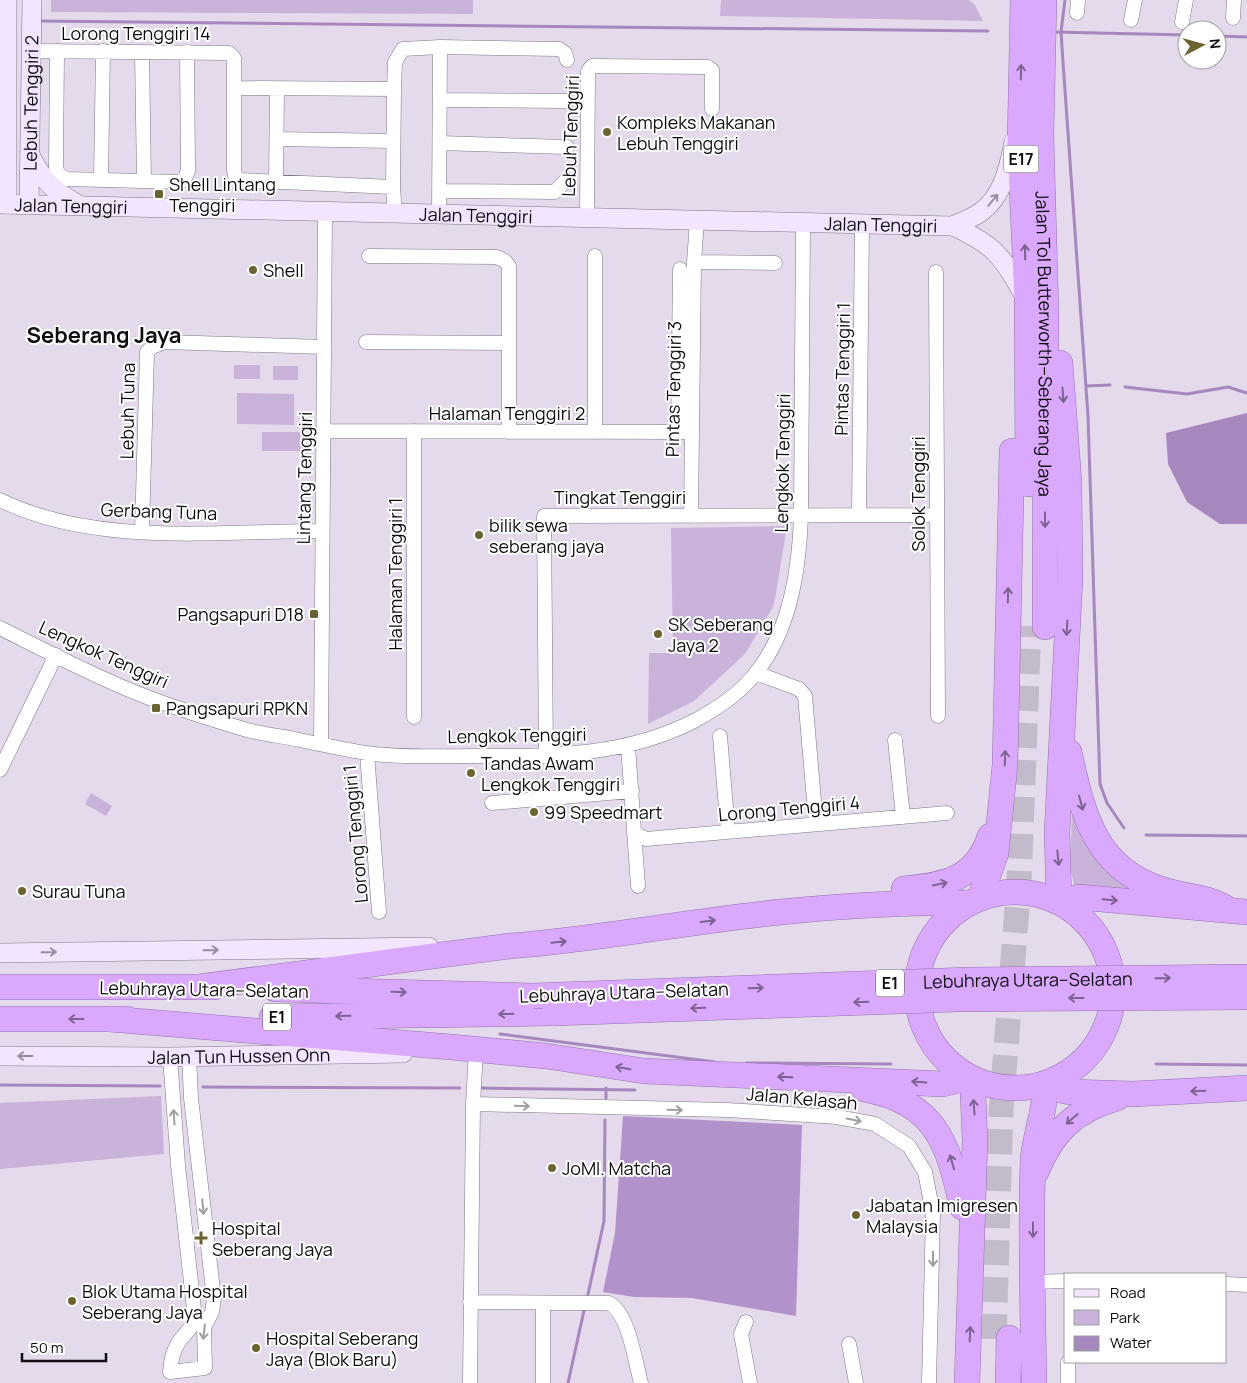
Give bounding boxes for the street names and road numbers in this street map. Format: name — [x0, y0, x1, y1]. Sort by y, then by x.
street label: Lorong Tenggiri 14 — [61, 21, 211, 45]
street label: Lebuh Tenggiri 2 — [18, 35, 43, 171]
street label: Lebuh Tenggiri — [556, 75, 584, 197]
road number: E17 — [1004, 146, 1038, 172]
street label: Jalan Tol Butterworth–Seberang Jaya — [1031, 191, 1058, 497]
street label: Jalan Tenggiri — [14, 192, 128, 219]
street label: Jalan Tenggiri — [419, 202, 533, 228]
street label: Jalan Tenggiri — [824, 211, 938, 238]
street label: Pintas Tenggiri 1 — [829, 302, 855, 436]
street label: Pintas Tenggiri 3 — [660, 321, 686, 457]
street label: Lebuh Tuna — [114, 363, 140, 459]
street label: Lengkok Tenggiri — [769, 393, 795, 533]
street label: Halaman Tenggiri 2 — [429, 401, 585, 425]
street label: Lintang Tenggiri — [291, 411, 317, 545]
street label: Solok Tenggiri — [906, 436, 930, 552]
street label: Tingkat Tenggiri — [554, 485, 686, 509]
street label: Gerbang Tuna — [100, 497, 218, 525]
street label: Halaman Tenggiri 1 — [383, 497, 407, 651]
street label: Lengkok Tenggiri — [36, 615, 172, 693]
street label: Lengkok Tenggiri — [447, 722, 587, 748]
street label: Lorong Tenggiri 1 — [337, 764, 373, 904]
street label: Lorong Tenggiri 4 — [717, 790, 861, 826]
street label: Lebuhraya Utara–Selatan — [922, 966, 1133, 994]
road number: E1 — [876, 970, 904, 996]
street label: Lebuhraya Utara–Selatan — [99, 975, 309, 1003]
street label: Lebuhraya Utara–Selatan — [519, 976, 729, 1008]
road number: E1 — [263, 1004, 291, 1030]
street label: Jalan Tun Hussen Onn — [148, 1042, 331, 1069]
street label: Jalan Kelasah — [745, 1081, 859, 1115]

